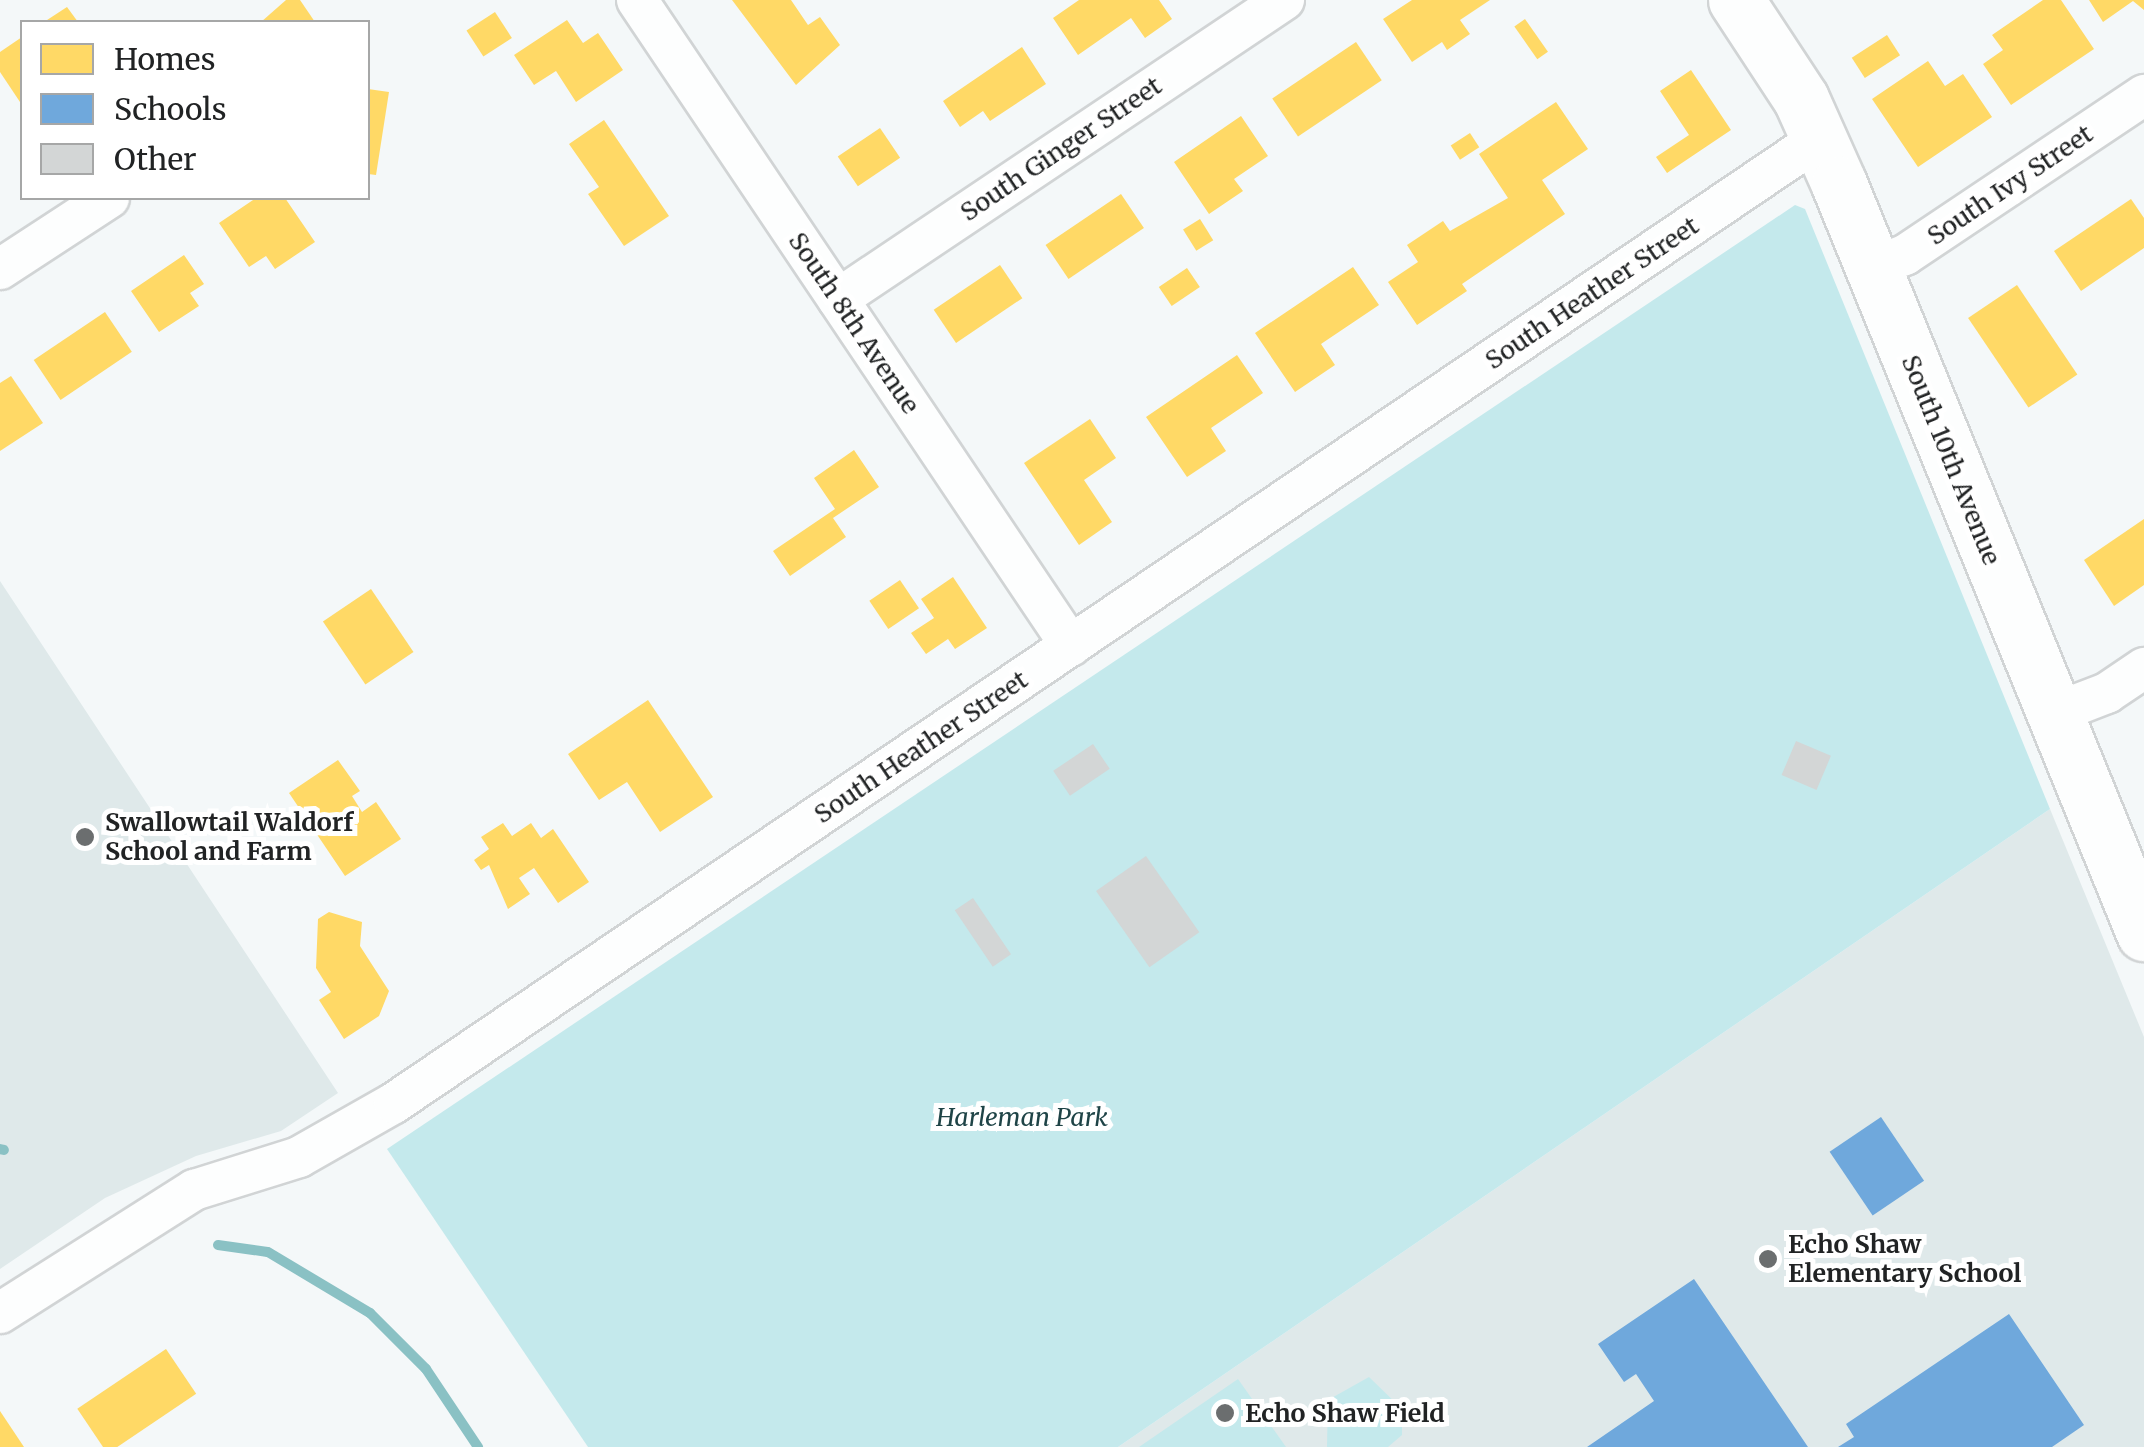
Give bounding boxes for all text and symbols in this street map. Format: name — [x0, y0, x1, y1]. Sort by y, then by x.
legend — [20, 20, 370, 200]
text: Homes — [114, 40, 215, 78]
street label: South Ginger Street — [955, 71, 1167, 227]
text: Schools — [114, 90, 226, 128]
street label: South Ivy Street — [1922, 119, 2098, 251]
text: Other — [114, 140, 197, 178]
street label: South Heather Street — [1480, 210, 1704, 376]
street label: South 8th Avenue — [782, 227, 926, 419]
street label: South 10th Avenue — [1895, 351, 2007, 569]
street label: South Heather Street — [809, 664, 1033, 830]
place label: Swallowtail Waldorf School and Farm — [105, 808, 353, 867]
marker: Swallowtail Waldorf School and Farm — [74, 826, 96, 848]
park label: Harleman Park — [936, 1102, 1108, 1132]
place label: Echo Shaw Elementary School — [1788, 1230, 2021, 1289]
marker: Echo Shaw Elementary School — [1757, 1248, 1779, 1270]
place label: Echo Shaw Field — [1245, 1398, 1445, 1428]
marker: Echo Shaw Field — [1214, 1402, 1236, 1424]

